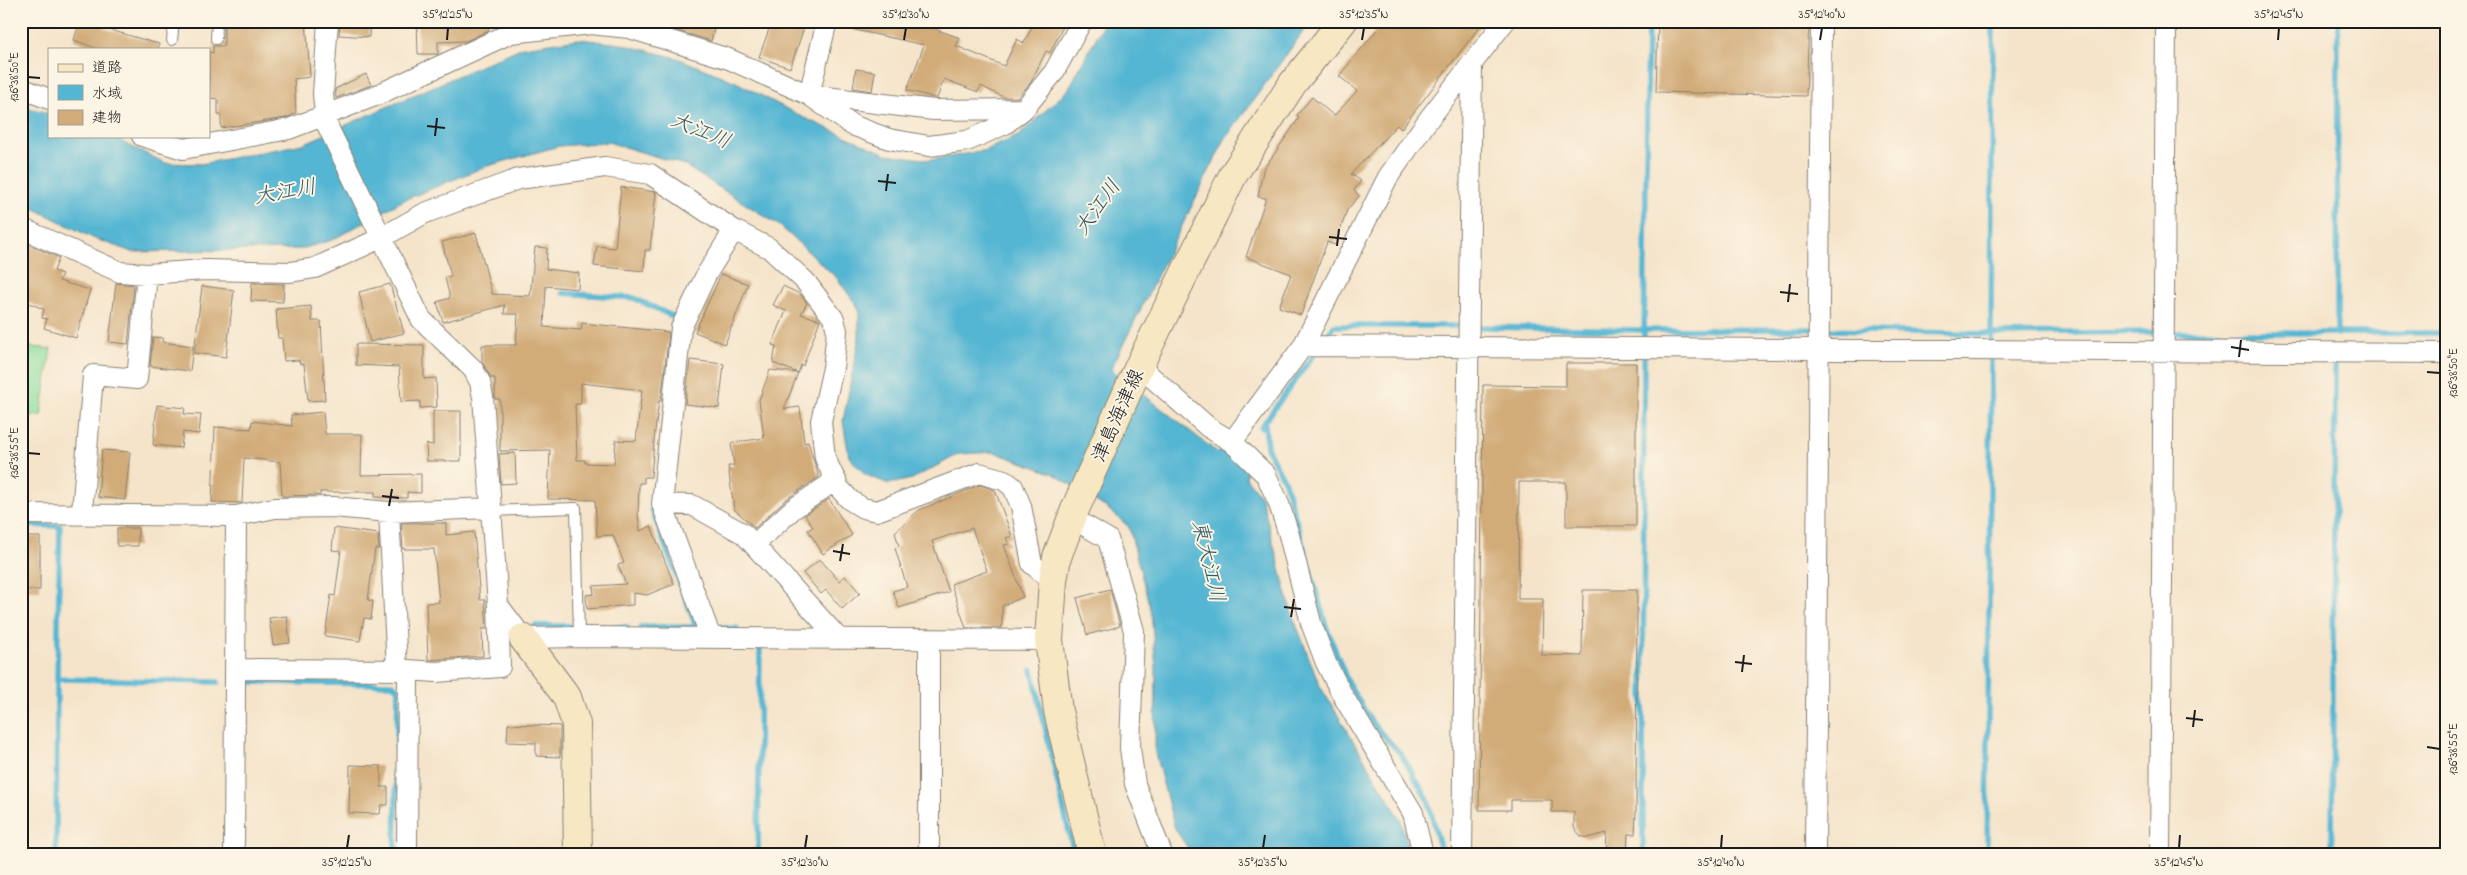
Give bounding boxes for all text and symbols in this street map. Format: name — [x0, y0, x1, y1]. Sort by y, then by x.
text: 35°12'25"N — [423, 6, 473, 24]
text: 35°12'30"N — [882, 6, 930, 24]
text: 35°12'35"N — [1340, 6, 1388, 24]
text: 35°12'40"N — [1798, 6, 1846, 24]
text: 35°12'45"N — [2255, 6, 2303, 24]
legend — [48, 48, 210, 138]
text: 136°38'50"E — [6, 52, 24, 102]
text: 道路 — [92, 57, 122, 79]
text: 水域 — [92, 83, 122, 105]
water label: 大江川 — [665, 106, 735, 158]
text: 建物 — [92, 107, 122, 129]
water label: 大江川 — [252, 173, 319, 213]
water label: 大江川 — [1068, 174, 1129, 242]
text: 136°38'50"E — [2445, 348, 2463, 398]
street label: 津島海津線 — [1086, 364, 1153, 468]
text: 136°38'55"E — [6, 427, 24, 479]
water label: 東大江川 — [1183, 517, 1231, 606]
text: 136°38'55"E — [2445, 723, 2463, 775]
text: 35°12'25"N — [322, 854, 372, 872]
text: 35°12'30"N — [781, 854, 829, 872]
text: 35°12'35"N — [1239, 854, 1287, 872]
text: 35°12'40"N — [1697, 854, 1745, 872]
text: 35°12'45"N — [2155, 854, 2203, 872]

